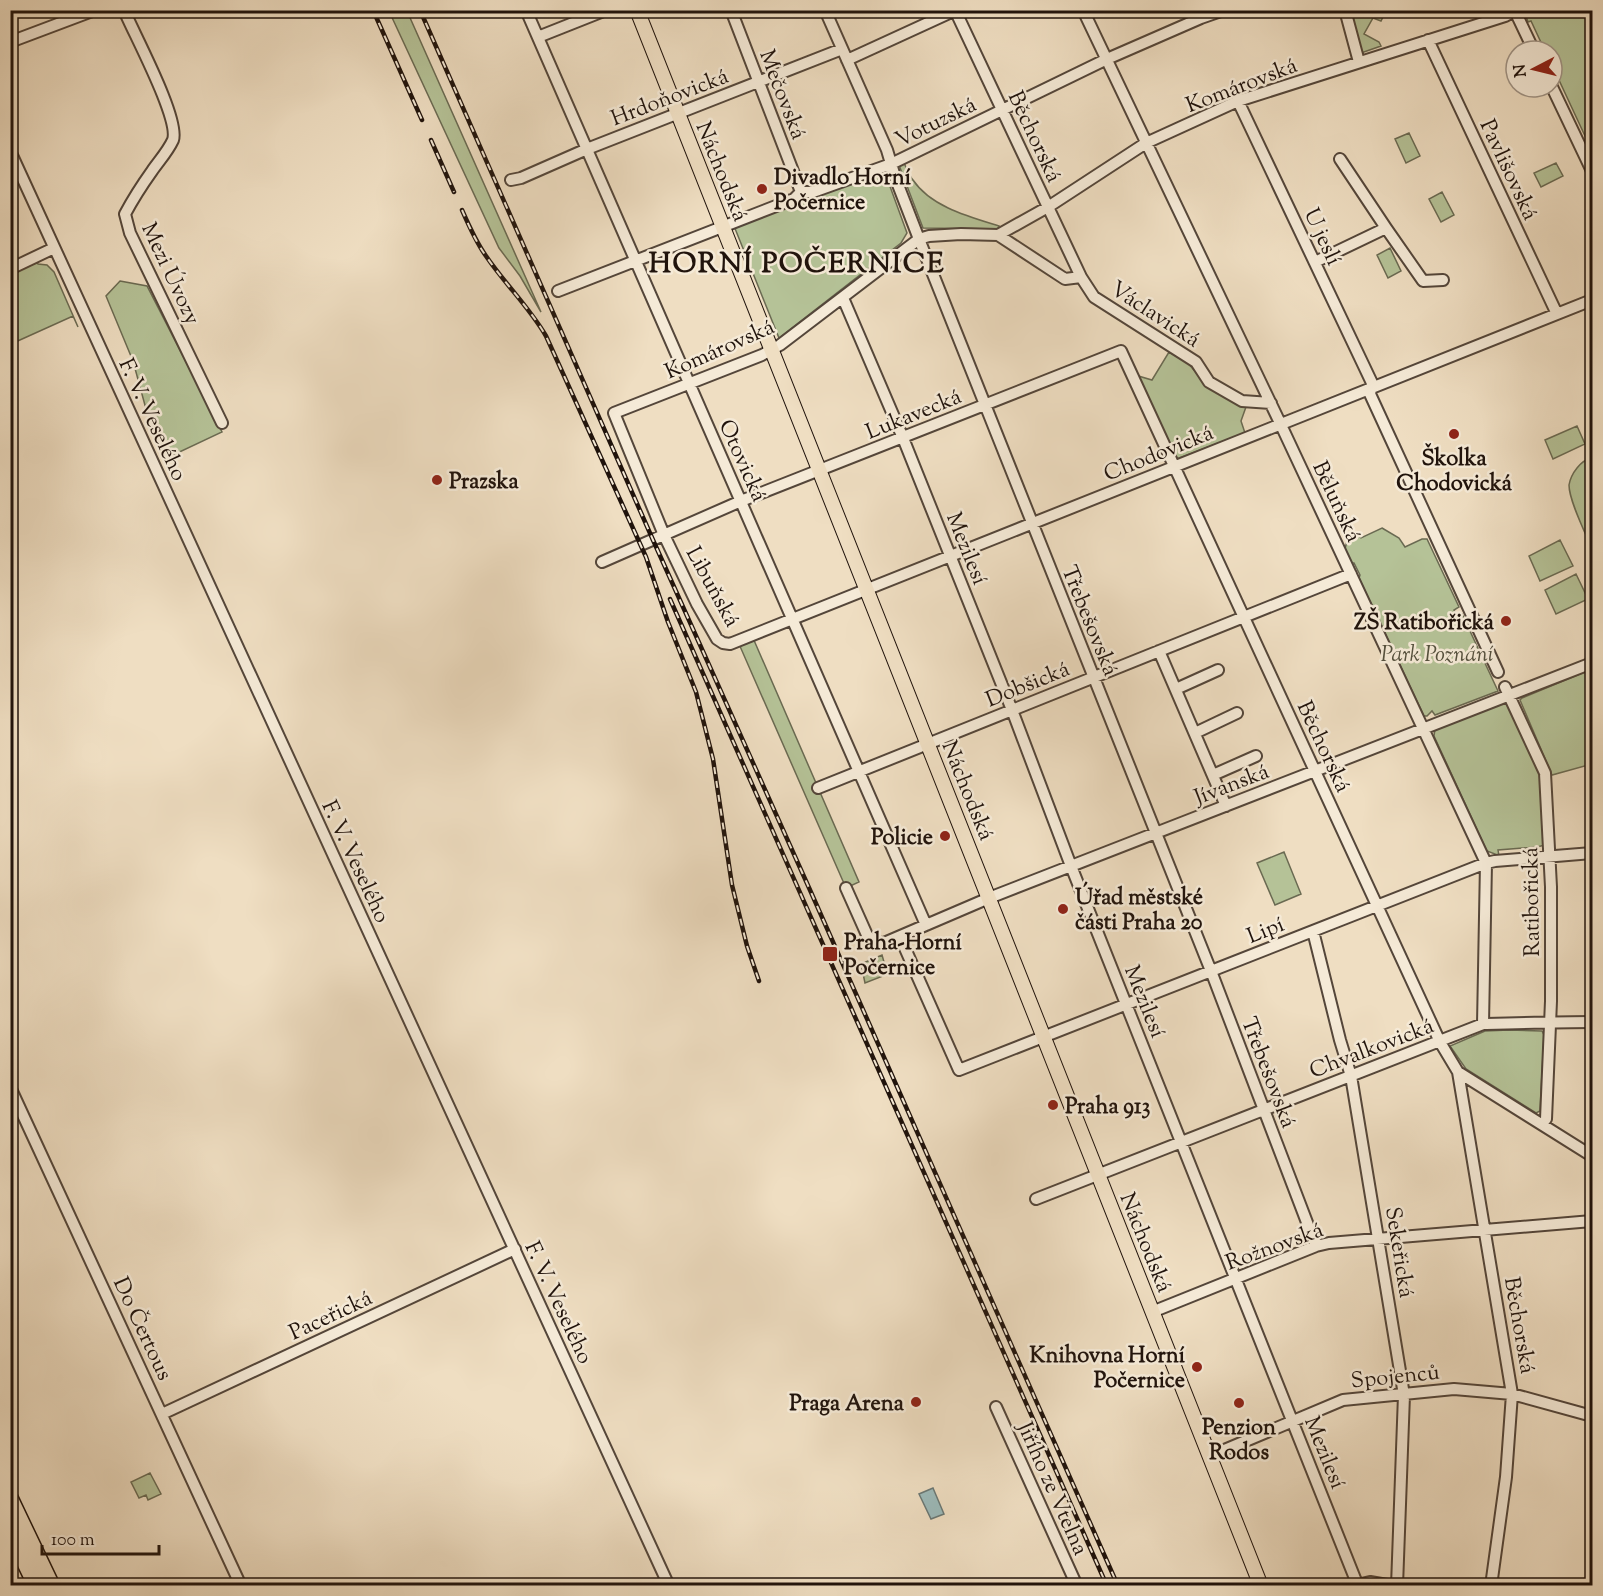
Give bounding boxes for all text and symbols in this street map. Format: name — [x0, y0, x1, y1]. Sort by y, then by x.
north arrow — [1504, 39, 1564, 99]
street label: Mečovská — [749, 46, 813, 145]
street label: Komárovská — [1182, 51, 1302, 123]
street label: Hrdoňovická — [607, 62, 734, 136]
text: N — [1509, 63, 1534, 78]
street label: Běchorská — [998, 86, 1068, 188]
street label: Votuzská — [890, 90, 982, 157]
street label: Pavlišovská — [1470, 115, 1545, 226]
street label: Náchodská — [686, 117, 755, 227]
place label: Divadlo Horní Počernice — [774, 163, 912, 220]
marker: Divadlo Horní Počernice — [755, 182, 769, 196]
street label: U jeslí — [1294, 203, 1348, 271]
street label: Mezi Úvozy — [132, 217, 208, 331]
district label: HORNÍ POČERNICE — [649, 245, 945, 285]
street label: Václavická — [1103, 274, 1206, 357]
street label: Komárovská — [660, 312, 780, 389]
street label: F. V. Veselého — [109, 354, 194, 487]
street label: Lukavecká — [861, 382, 967, 450]
street label: Otovická — [709, 415, 774, 508]
street label: Chodovická — [1099, 418, 1219, 491]
marker: Školka Chodovická — [1447, 427, 1461, 441]
place label: Školka Chodovická — [1396, 443, 1513, 501]
street label: Běluňská — [1303, 456, 1368, 548]
place label: Prazska — [449, 467, 519, 499]
marker: Prazska — [430, 473, 444, 487]
street label: Mezilesí — [936, 508, 994, 590]
street label: Libuňská — [676, 541, 747, 634]
street label: Třebešovská — [1052, 561, 1125, 681]
place label: ZŠ Ratibořická — [1354, 607, 1495, 640]
marker: ZŠ Ratibořická — [1499, 614, 1513, 628]
park label: Park Poznání — [1381, 640, 1494, 672]
street label: Dobšická — [981, 654, 1075, 717]
street label: Běchorská — [1287, 696, 1357, 798]
street label: Náchodská — [932, 736, 1001, 846]
street label: Jívanská — [1189, 757, 1274, 815]
street label: F. V. Veselého — [312, 796, 397, 929]
place label: Policie — [871, 823, 933, 855]
marker: Policie — [938, 829, 952, 843]
street label: Ratibořická — [1516, 847, 1550, 957]
place label: Úřad městské části Praha 20 — [1075, 881, 1203, 940]
marker: Úřad městské části Praha 20 — [1056, 902, 1070, 916]
street label: Lipí — [1243, 910, 1290, 954]
place label: Praha-Horní Počernice — [844, 928, 962, 985]
marker: Praha-Horní Počernice — [821, 945, 839, 963]
street label: Mezilesí — [1114, 961, 1172, 1043]
street label: Chvalkovická — [1305, 1011, 1439, 1088]
street label: Třebešovská — [1231, 1013, 1303, 1133]
place label: Praha 913 — [1065, 1092, 1150, 1124]
marker: Praha 913 — [1046, 1098, 1060, 1112]
street label: Náchodská — [1110, 1188, 1179, 1298]
street label: Sekeřická — [1375, 1205, 1421, 1300]
street label: Rožnovská — [1222, 1215, 1328, 1280]
street label: F. V. Veselého — [515, 1237, 600, 1370]
street label: Do Čertous — [103, 1272, 180, 1386]
street label: Běchorská — [1494, 1275, 1542, 1376]
street label: Paceřická — [284, 1284, 378, 1350]
place label: Knihovna Horní Počernice — [1029, 1341, 1186, 1398]
street label: Spojenců — [1349, 1357, 1442, 1399]
marker: Knihovna Horní Počernice — [1190, 1360, 1204, 1374]
place label: Praga Arena — [789, 1389, 905, 1421]
marker: Praga Arena — [909, 1395, 923, 1409]
marker: Penzion Rodos — [1232, 1396, 1246, 1410]
street label: Mezilesí — [1294, 1412, 1352, 1494]
place label: Penzion Rodos — [1202, 1413, 1276, 1470]
street label: Jiřího ze Vtelna — [1007, 1416, 1095, 1561]
scale bar — [42, 1518, 159, 1556]
text: 100 m — [51, 1528, 95, 1554]

